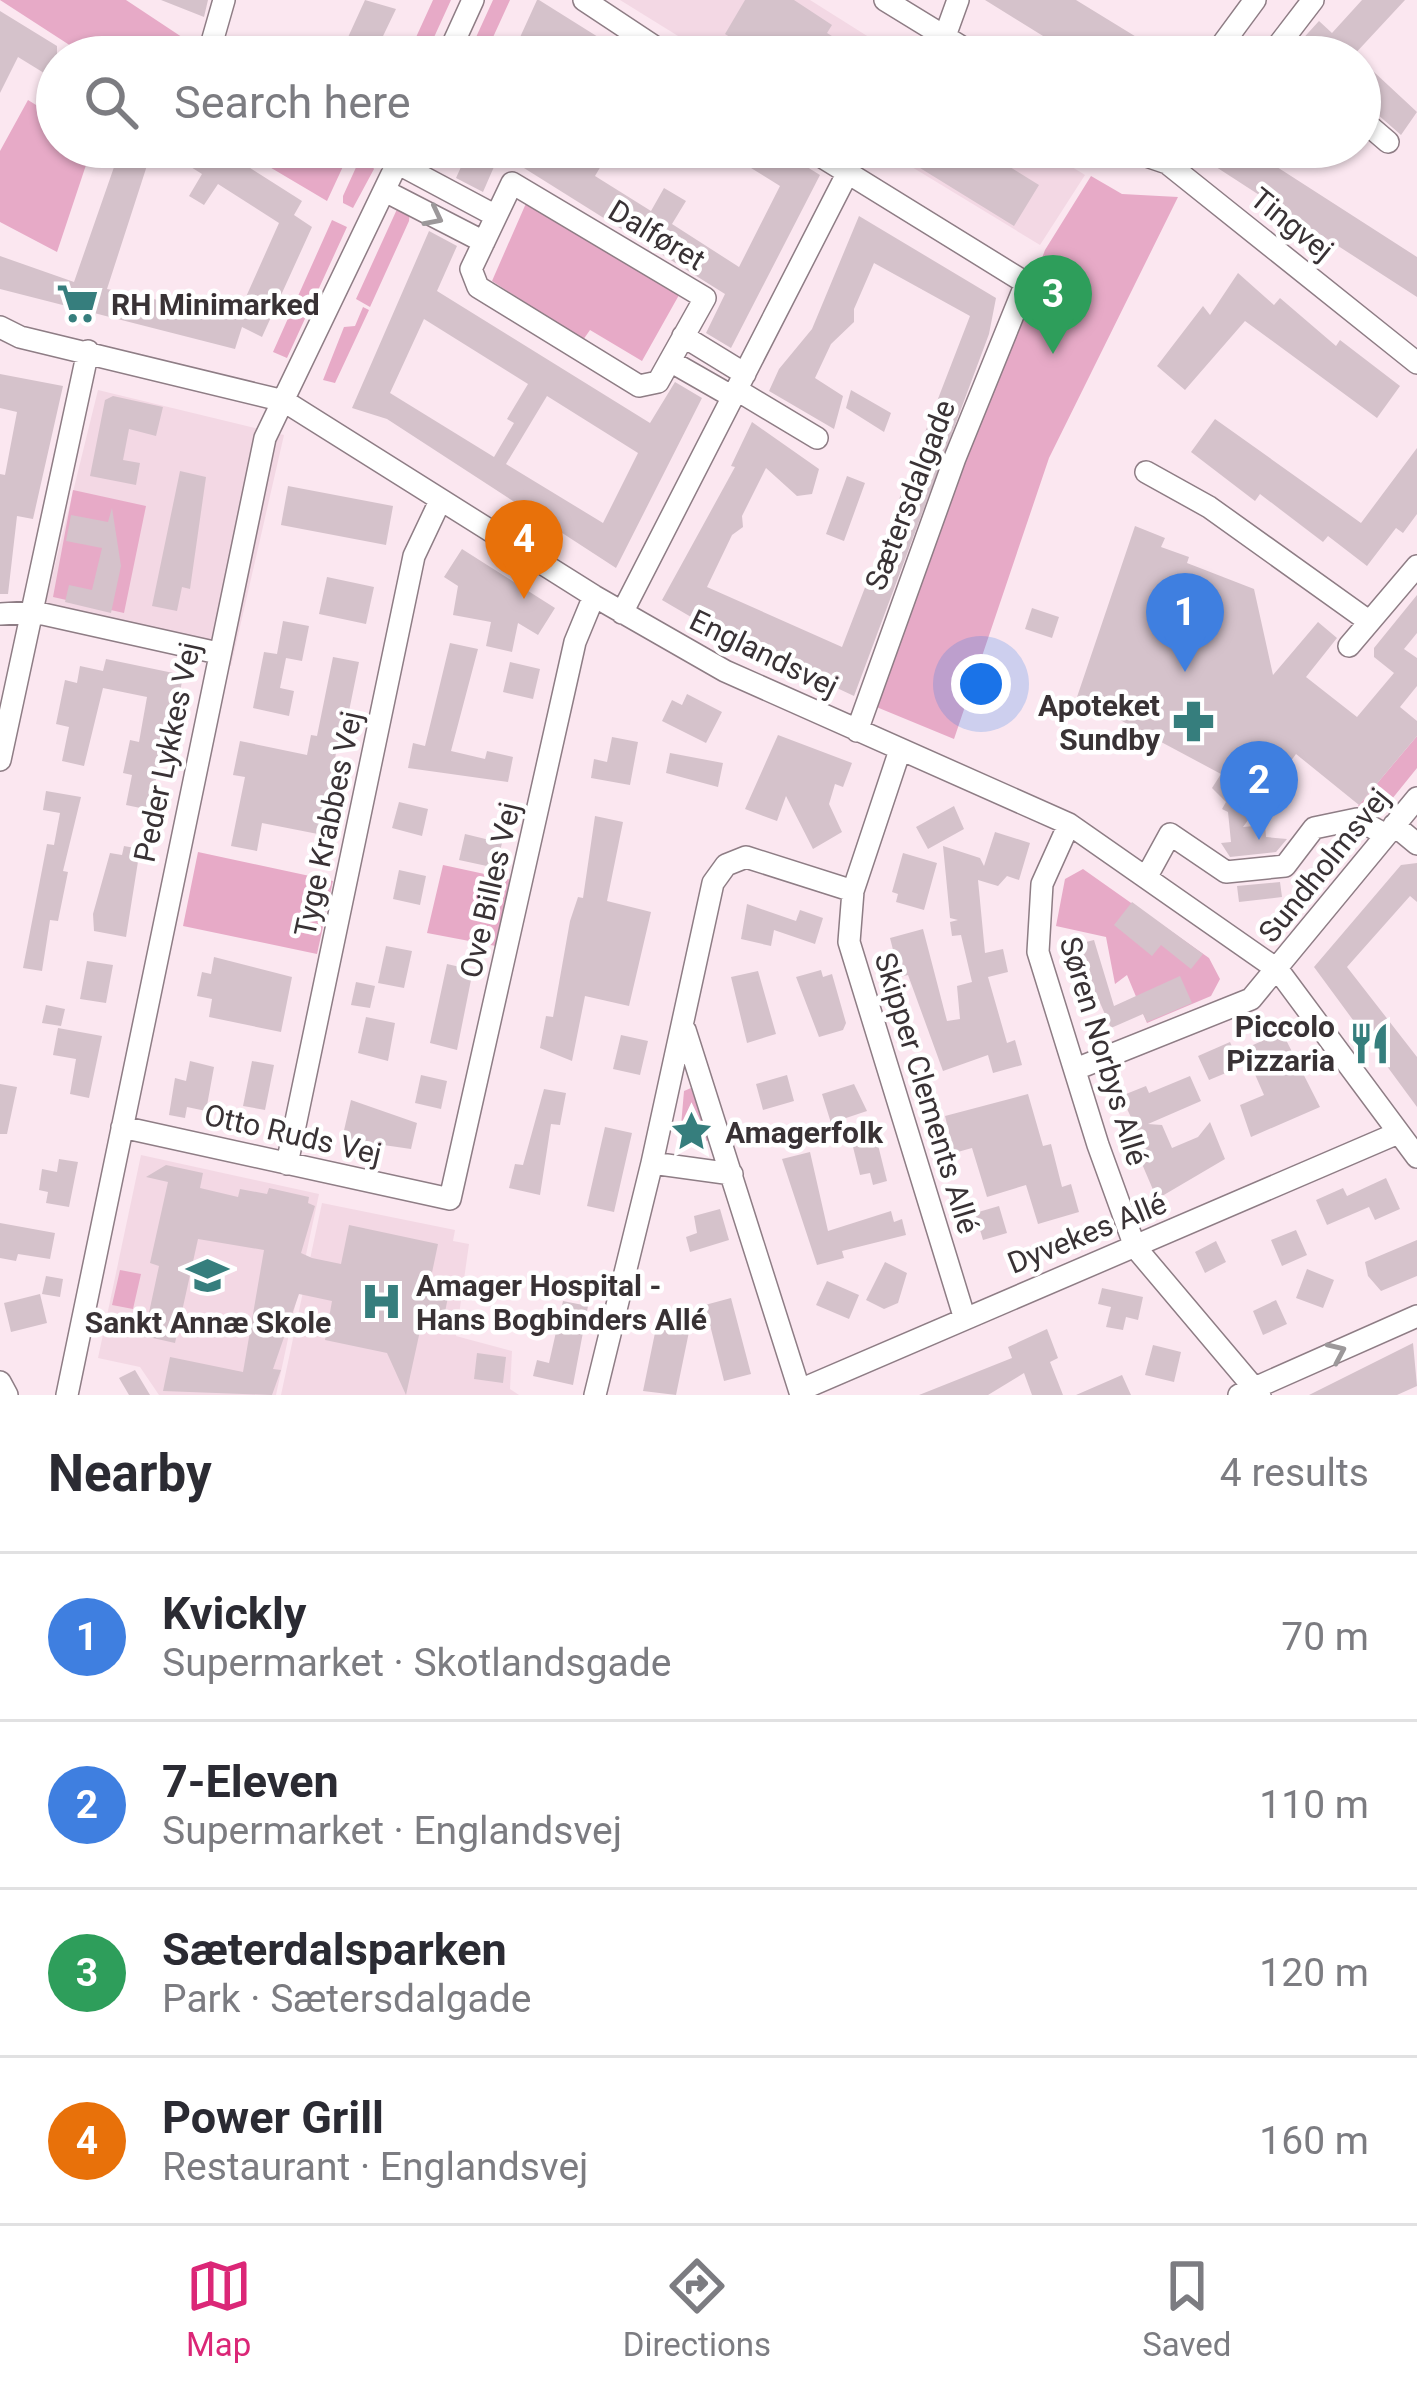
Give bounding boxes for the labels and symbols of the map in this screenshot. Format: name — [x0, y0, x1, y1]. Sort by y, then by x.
street label: Tingvej — [1244, 180, 1340, 268]
street label: Dalføret — [602, 193, 712, 277]
one-way arrow — [422, 202, 444, 225]
pin: 3 — [1014, 255, 1092, 354]
supermarket icon: RH Minimarked — [54, 281, 100, 327]
place label: RH Minimarked — [111, 287, 320, 322]
street label: Sætersdalgade — [858, 395, 962, 595]
pin: 4 — [485, 500, 563, 599]
pin: 1 — [1146, 573, 1224, 672]
street label: Englandsvej — [684, 602, 844, 704]
street label: Peder Lykkes Vej — [127, 639, 207, 865]
your location — [951, 654, 1011, 714]
place label: Apoteket Sundby — [1038, 688, 1161, 757]
pharmacy icon: Apoteket Sundby — [1171, 699, 1217, 745]
street label: Tyge Krabbes Vej — [287, 708, 369, 940]
pin: 2 — [1220, 741, 1298, 840]
street label: Sundholmsvej — [1251, 781, 1397, 949]
street label: Ove Billes Vej — [453, 799, 527, 981]
street label: Søren Norbys Allé — [1053, 932, 1155, 1170]
street label: Skipper Clements Allé — [868, 948, 986, 1238]
place label: Piccolo Pizzaria — [1226, 1009, 1335, 1078]
restaurant icon: Piccolo Pizzaria — [1346, 1020, 1392, 1066]
street label: Otto Ruds Vej — [201, 1097, 385, 1171]
place icon: Amagerfolk — [668, 1109, 714, 1155]
place label: Amagerfolk — [725, 1115, 884, 1150]
street label: Dyvekes Allé — [1003, 1185, 1171, 1281]
school or university icon: Sankt Annæ Skole — [185, 1253, 231, 1299]
place label: Amager Hospital - Hans Bogbinders Allé — [416, 1268, 707, 1337]
hospital icon: Amager Hospital - Hans Bogbinders Allé — [359, 1279, 405, 1325]
place label: Sankt Annæ Skole — [85, 1305, 331, 1340]
one-way arrow — [1325, 1342, 1346, 1366]

